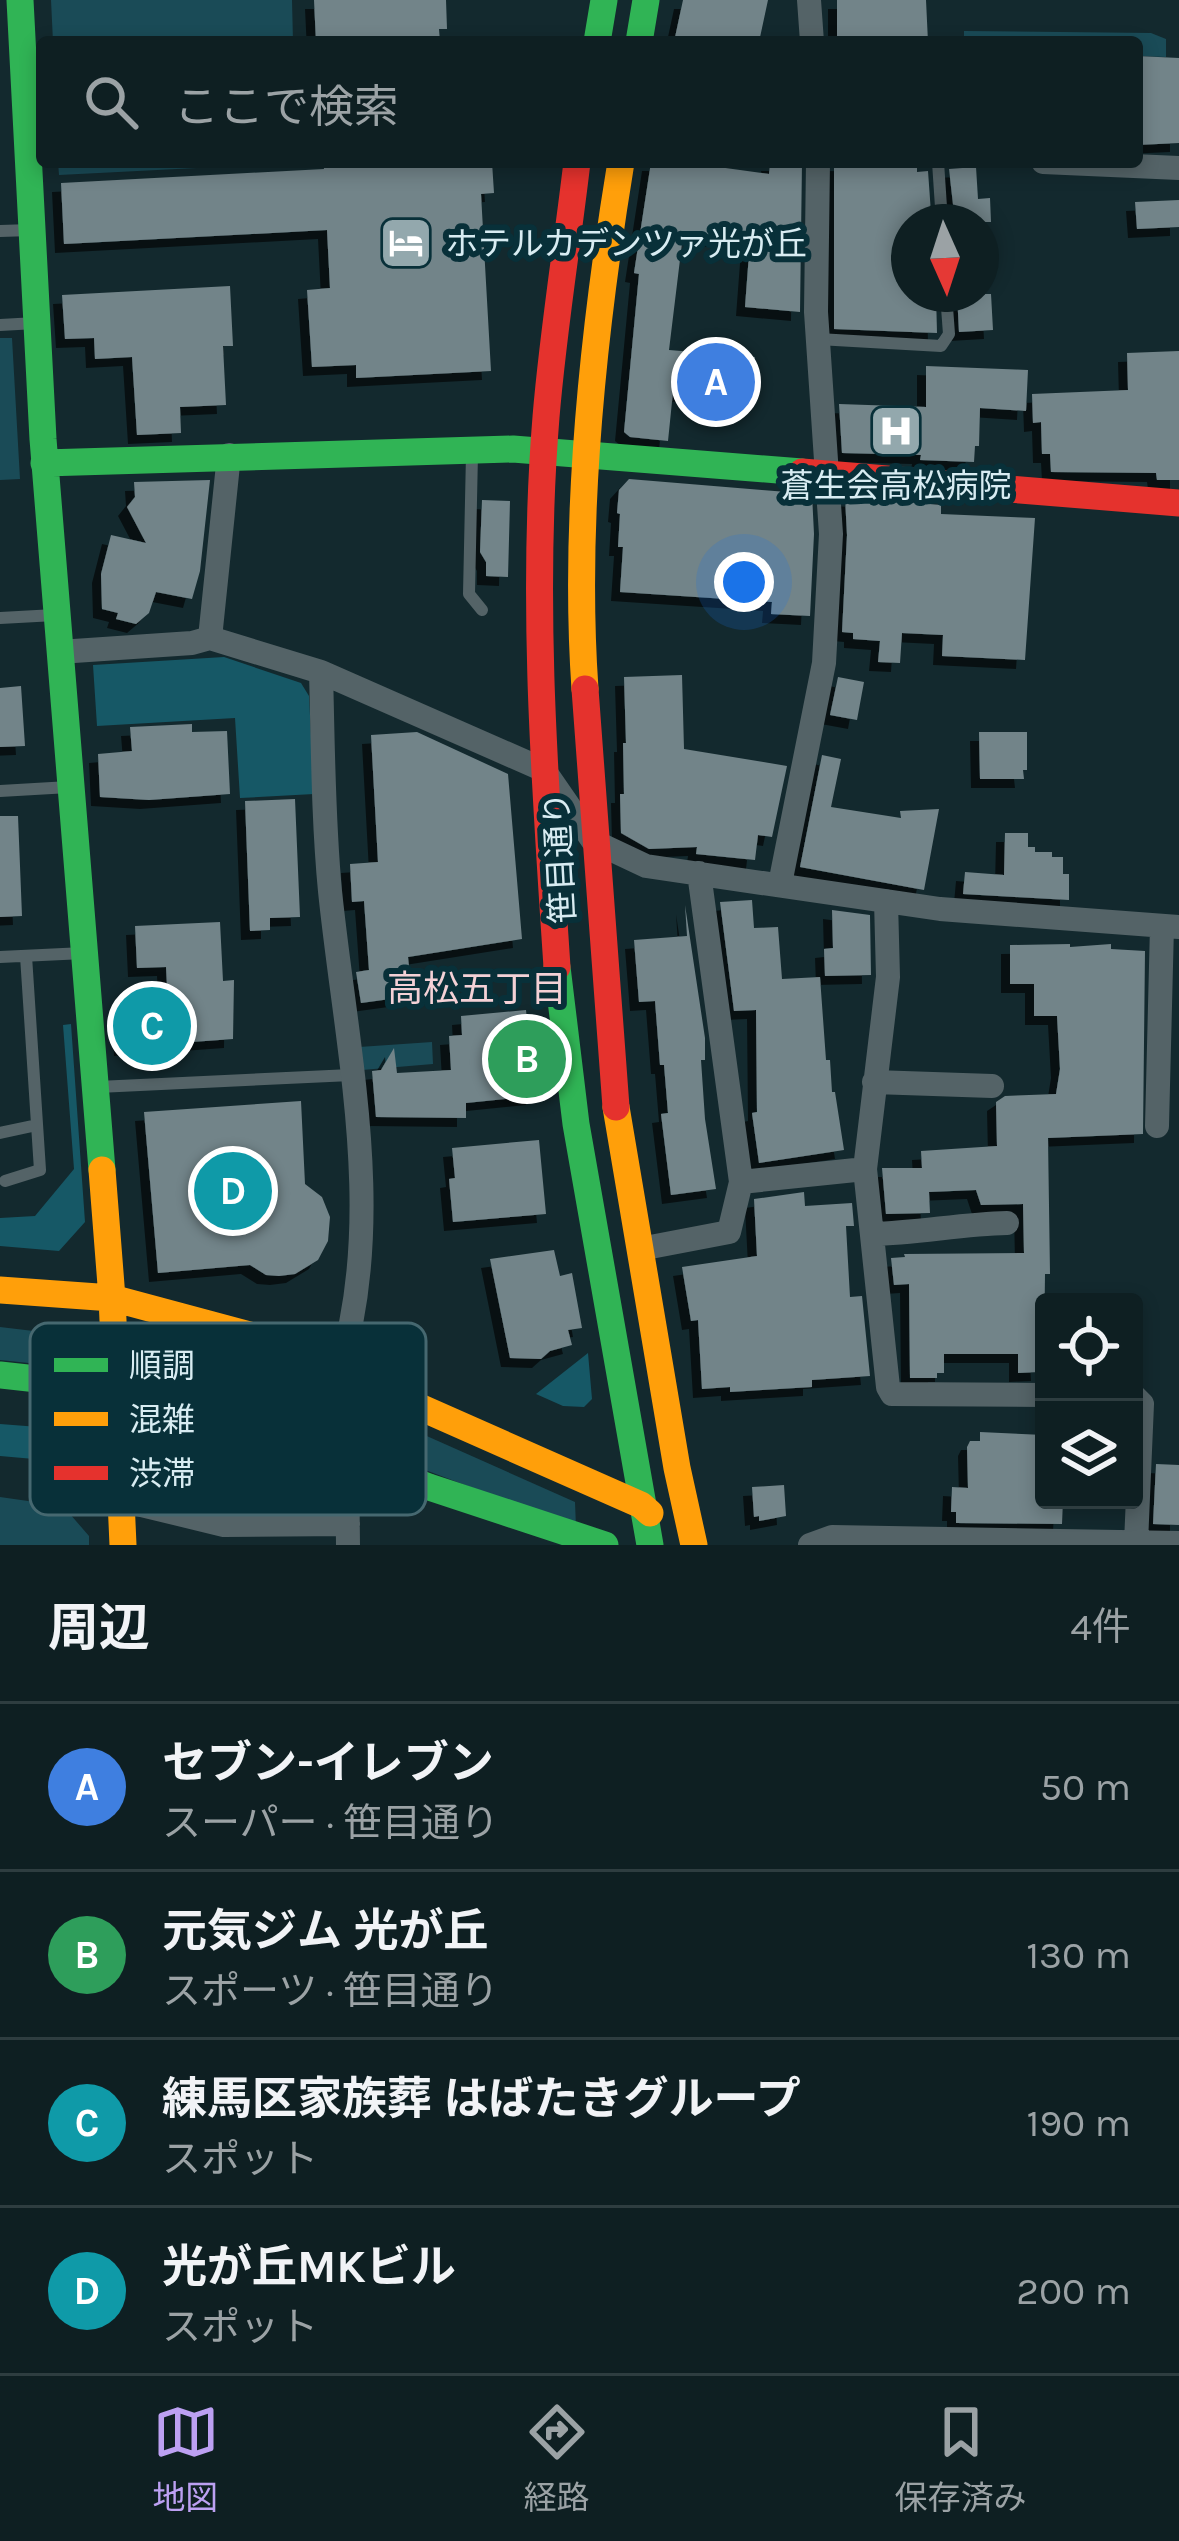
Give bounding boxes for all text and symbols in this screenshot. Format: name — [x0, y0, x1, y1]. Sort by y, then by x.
search box — [36, 36, 1143, 168]
icon: search — [78, 69, 144, 135]
text: ここで検索 — [174, 81, 399, 133]
north arrow — [891, 204, 999, 312]
hotel icon: ホテルカデンツァ光が丘 — [378, 215, 434, 271]
place label: ホテルカデンツァ光が丘 — [445, 225, 807, 263]
pin: A — [677, 337, 755, 427]
hospital icon: 蒼生会高松病院 — [868, 403, 924, 459]
place label: 蒼生会高松病院 — [781, 467, 1012, 505]
your location — [714, 552, 774, 612]
street label: 笹目通り — [538, 791, 582, 925]
district label: 高松五丁目 — [387, 968, 567, 1010]
pin: C — [113, 981, 191, 1071]
pin: B — [488, 1014, 566, 1104]
pin: D — [194, 1146, 272, 1236]
map controls — [1035, 1293, 1143, 1509]
button: locate — [1035, 1293, 1143, 1401]
legend — [30, 1323, 426, 1515]
text: 順調 — [129, 1347, 195, 1385]
text: 混雑 — [129, 1401, 195, 1439]
button: layers — [1035, 1401, 1143, 1509]
text: 渋滞 — [129, 1455, 195, 1493]
text: 周辺 — [48, 1598, 150, 1658]
text: 4件 — [1070, 1604, 1131, 1650]
text: セブン-イレブン — [162, 1737, 494, 1789]
text: A — [75, 1764, 99, 1810]
text: 50 m — [1040, 1764, 1131, 1810]
text: スーパー · 笹目通り — [162, 1800, 499, 1846]
text: 元気ジム 光が丘 — [162, 1905, 488, 1957]
text: B — [74, 1932, 100, 1978]
text: 130 m — [1026, 1932, 1131, 1978]
text: スポーツ · 笹目通り — [162, 1968, 499, 2014]
text: 練馬区家族葬 はばたきグループ — [162, 2073, 801, 2125]
text: C — [75, 2100, 99, 2146]
text: 190 m — [1027, 2100, 1131, 2146]
text: スポット — [162, 2136, 318, 2182]
text: 光が丘MKビル — [162, 2241, 456, 2293]
text: D — [74, 2268, 100, 2314]
text: 200 m — [1016, 2268, 1131, 2314]
text: スポット — [162, 2304, 318, 2350]
tab: 地図 — [153, 2399, 219, 2519]
tab: 経路 — [524, 2399, 590, 2519]
tab: 保存済み — [895, 2399, 1027, 2519]

